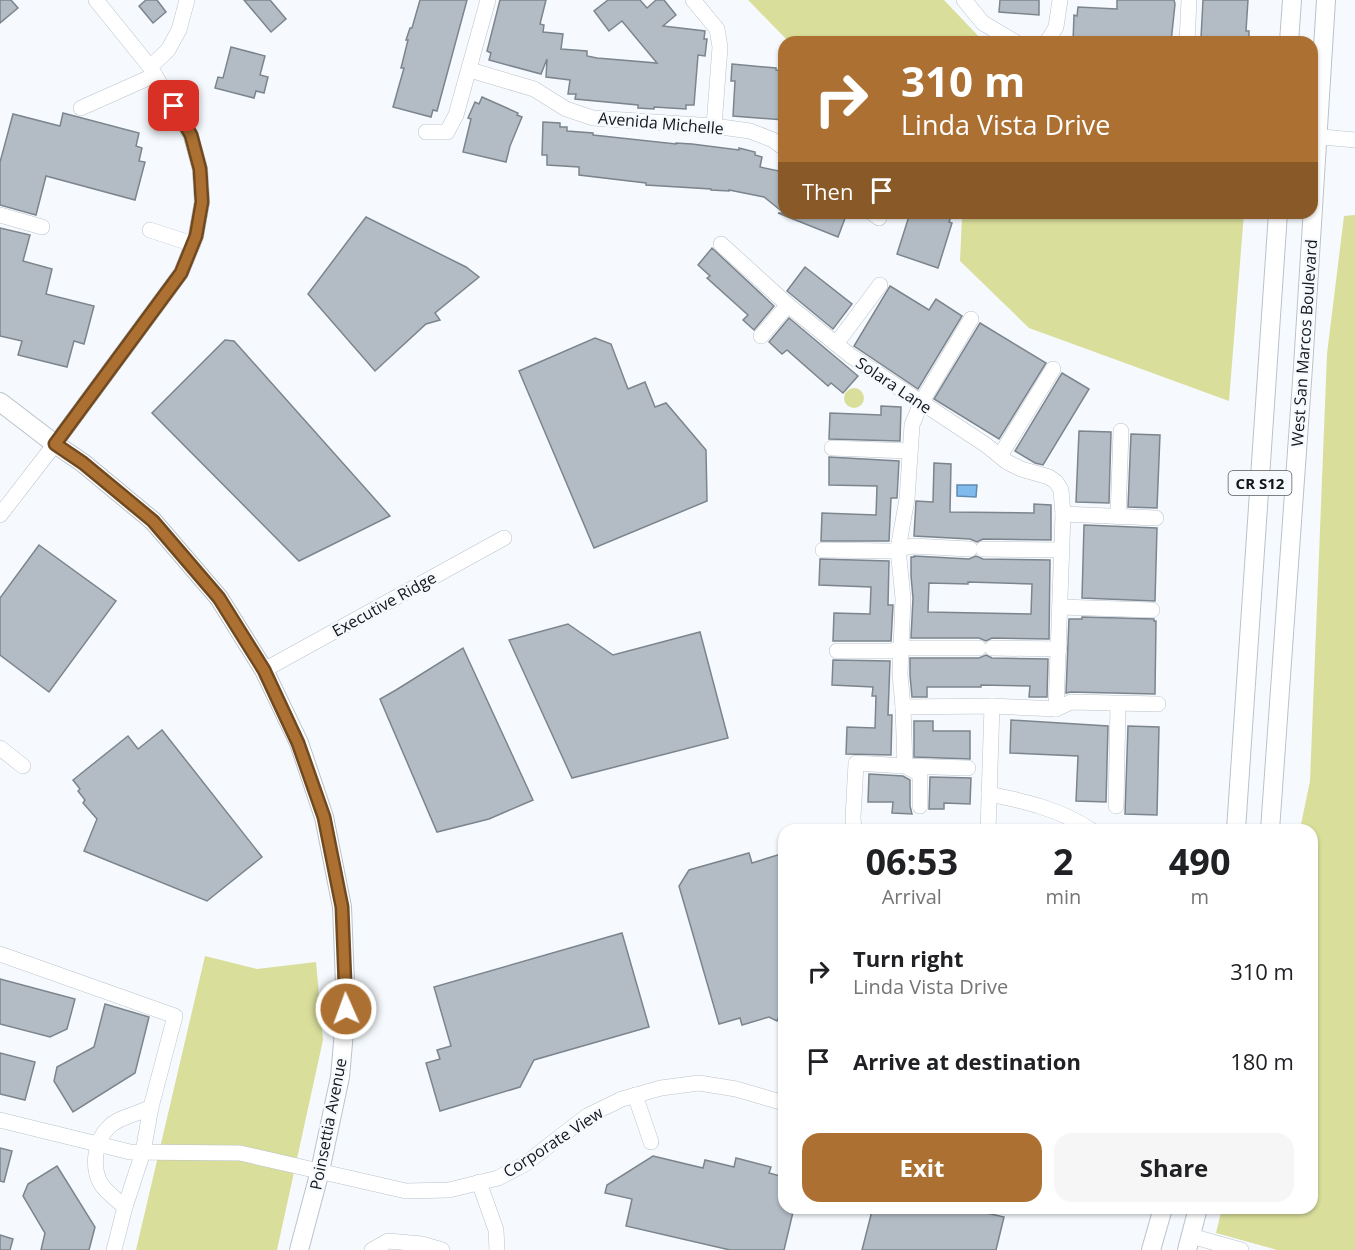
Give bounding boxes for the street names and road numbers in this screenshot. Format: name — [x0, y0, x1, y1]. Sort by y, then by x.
street label: Avenida Michelle — [597, 107, 725, 139]
street label: West San Marcos Boulevard — [1286, 239, 1322, 447]
street label: Solara Lane — [852, 352, 936, 418]
road number: CR S12 — [1228, 471, 1292, 495]
street label: Executive Ridge — [328, 566, 440, 642]
street label: Poinsettia Avenue — [304, 1056, 352, 1192]
street label: Corporate View — [499, 1101, 608, 1183]

